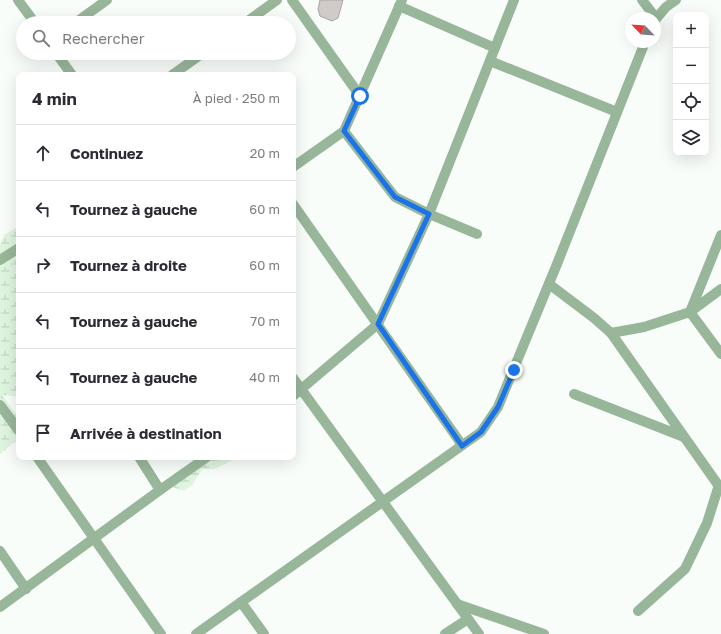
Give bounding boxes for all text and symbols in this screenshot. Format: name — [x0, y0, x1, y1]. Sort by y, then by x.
north arrow — [625, 12, 661, 48]
map controls — [673, 12, 709, 156]
button: + — [673, 12, 709, 48]
search box — [16, 16, 296, 60]
icon: search — [30, 27, 52, 49]
text: Rechercher — [62, 29, 145, 47]
button: − — [673, 48, 709, 84]
button: locate — [673, 84, 709, 120]
route start — [351, 87, 369, 105]
text: 4 min — [32, 88, 77, 109]
text: À pied · 250 m — [193, 90, 280, 106]
button: layers — [673, 120, 709, 156]
icon: ahead — [32, 142, 54, 164]
text: Continuez — [70, 144, 143, 162]
text: 20 m — [250, 145, 280, 161]
icon: left — [32, 198, 54, 220]
text: Tournez à gauche — [70, 200, 197, 218]
text: 60 m — [249, 201, 280, 217]
icon: right — [32, 254, 54, 276]
text: Tournez à droite — [70, 256, 187, 274]
text: 60 m — [249, 257, 280, 273]
icon: left — [32, 310, 54, 332]
text: Tournez à gauche — [70, 312, 197, 330]
text: 70 m — [250, 313, 280, 329]
route end — [505, 361, 523, 379]
icon: left — [32, 366, 54, 388]
text: Tournez à gauche — [70, 368, 197, 386]
text: 40 m — [249, 369, 280, 385]
icon: arrive — [32, 422, 54, 444]
text: Arrivée à destination — [70, 424, 222, 442]

